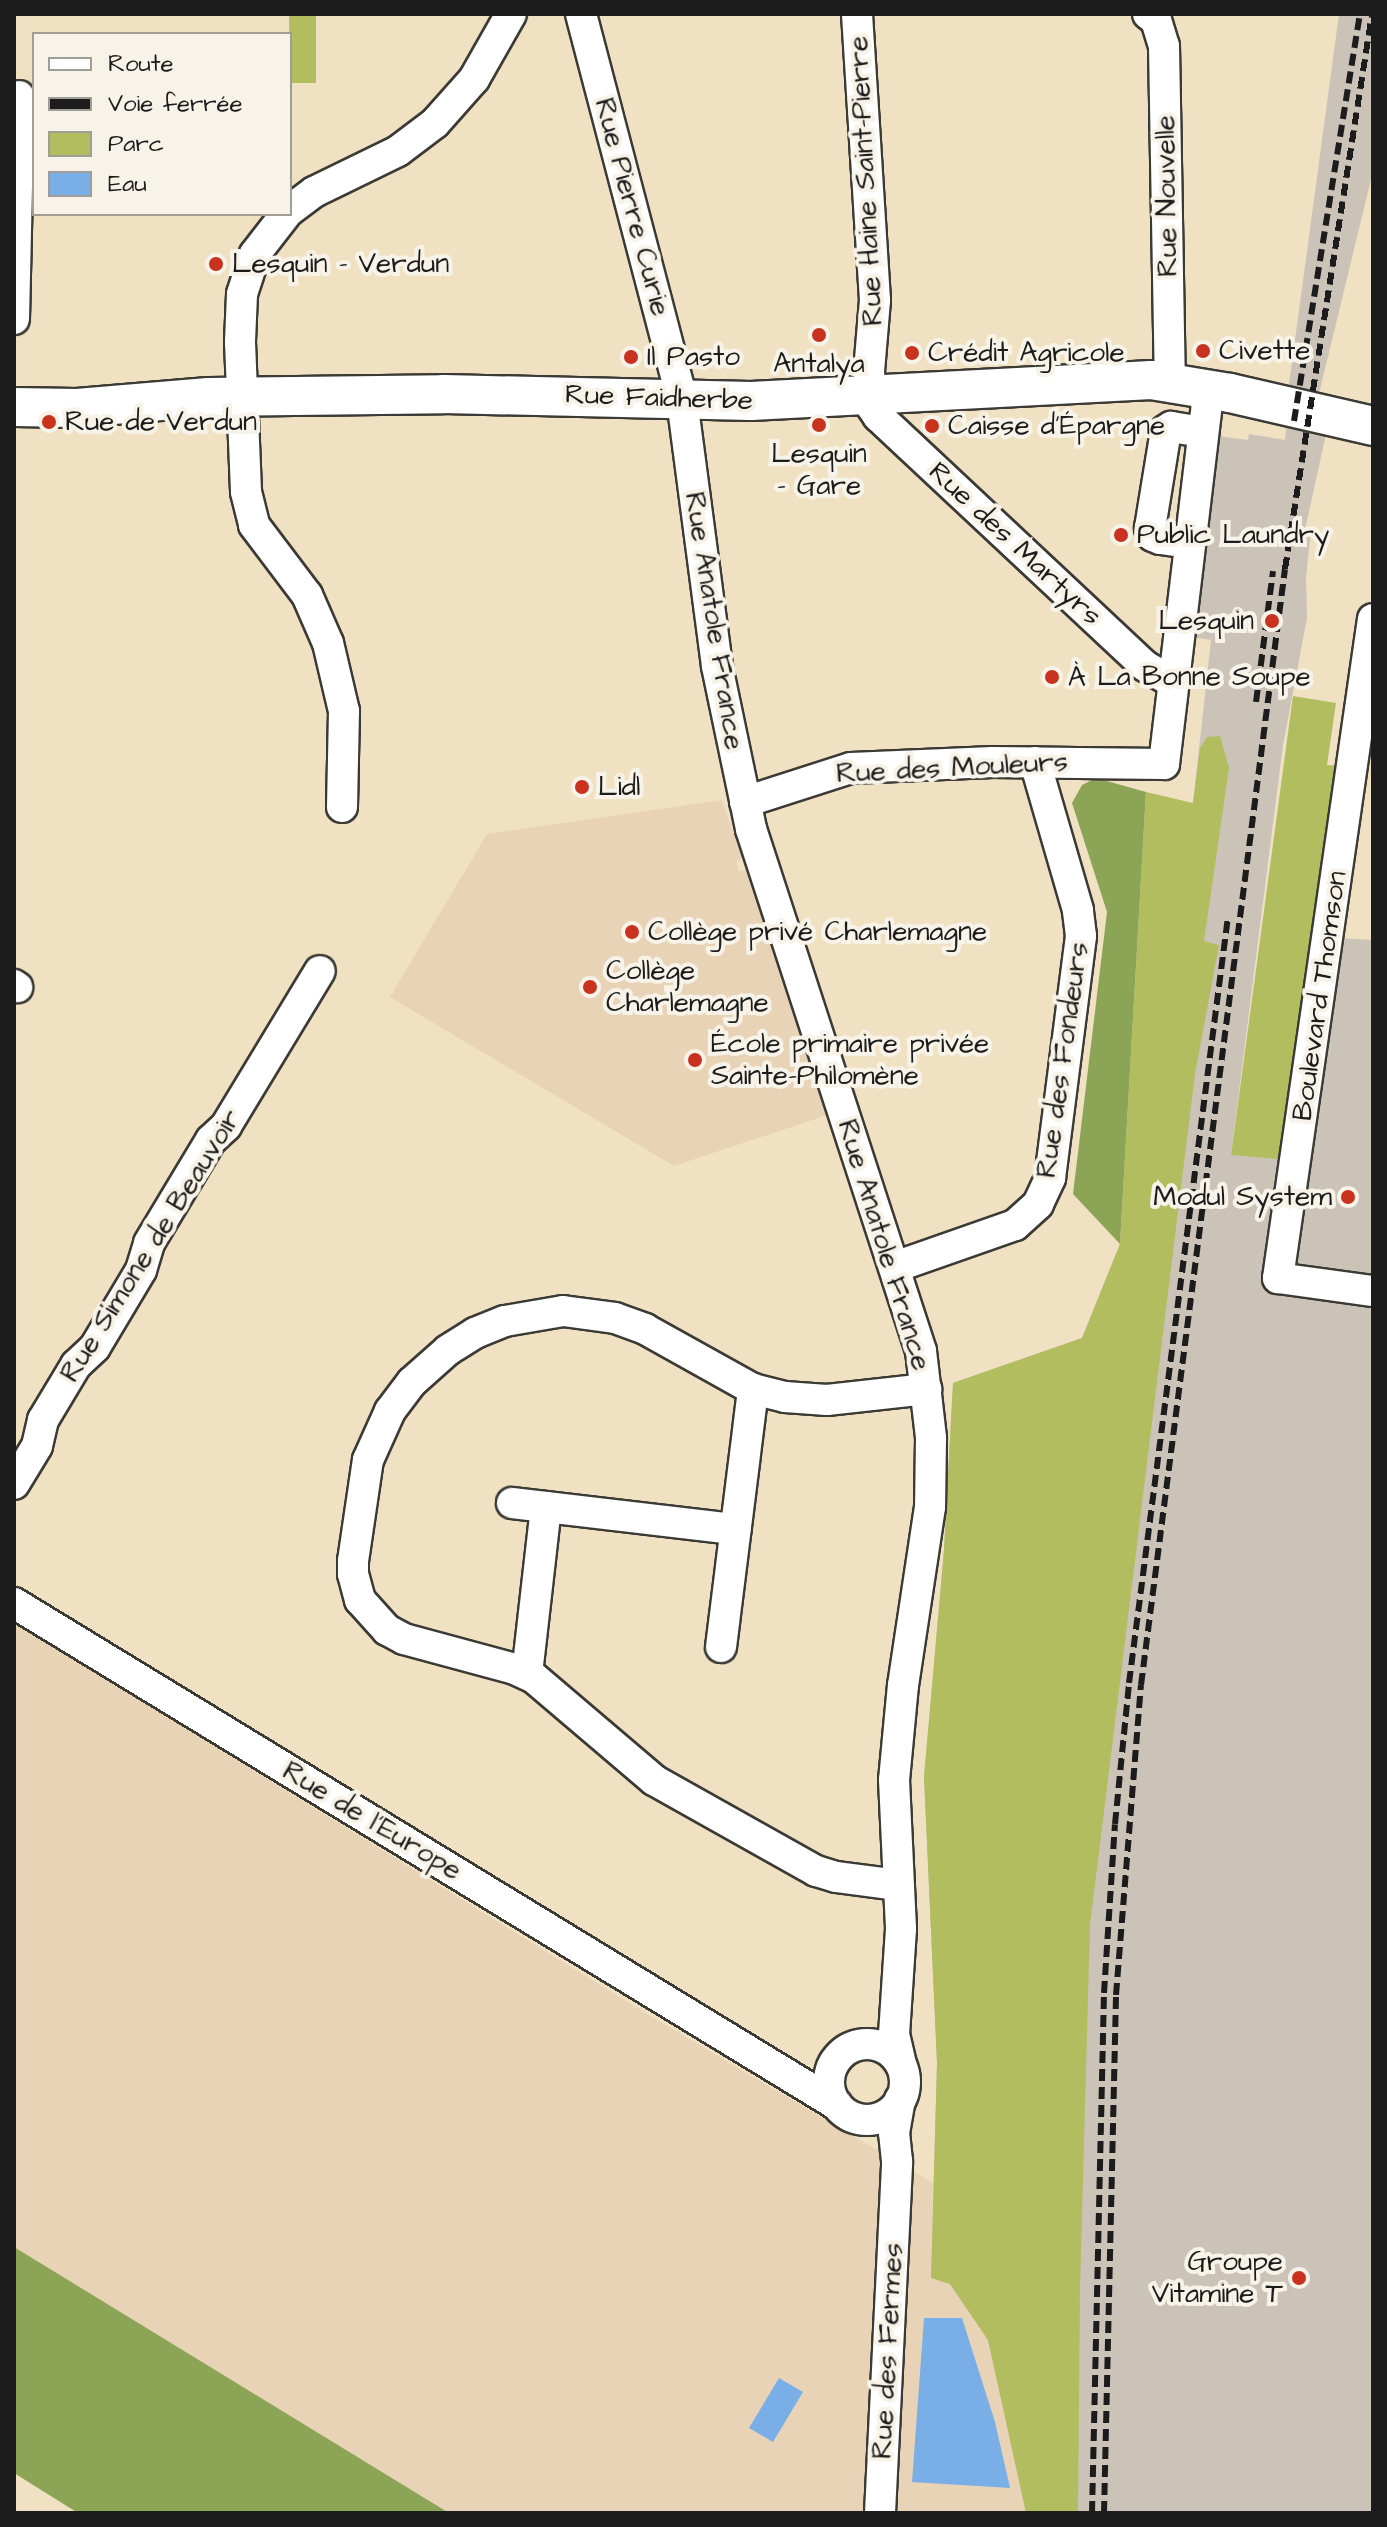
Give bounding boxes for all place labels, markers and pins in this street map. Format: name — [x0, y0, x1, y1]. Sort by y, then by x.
place label: Lesquin – Verdun — [232, 247, 449, 281]
marker: Lesquin – Verdun — [207, 255, 225, 273]
marker: Antalya — [810, 326, 828, 344]
place label: Civette — [1219, 334, 1311, 368]
place label: Crédit Agricole — [928, 336, 1125, 370]
place label: Il Pasto — [647, 340, 740, 374]
marker: Civette — [1194, 342, 1212, 360]
marker: Crédit Agricole — [903, 344, 921, 362]
place label: Antalya — [773, 347, 865, 381]
marker: Il Pasto — [622, 348, 640, 366]
place label: Rue de Verdun — [65, 405, 257, 439]
place label: Caisse d'Épargne — [948, 409, 1165, 443]
marker: Rue de Verdun — [40, 413, 58, 431]
marker: Lesquin – Gare — [810, 416, 828, 434]
marker: Caisse d'Épargne — [923, 417, 941, 435]
place label: Lesquin – Gare — [771, 437, 867, 503]
place label: Public Laundry — [1137, 518, 1329, 552]
marker: Public Laundry — [1112, 526, 1130, 544]
place label: Lesquin — [1159, 604, 1254, 638]
marker: Lesquin — [1261, 610, 1283, 632]
place label: À La Bonne Soupe — [1068, 660, 1311, 694]
marker: À La Bonne Soupe — [1043, 668, 1061, 686]
place label: Lidl — [598, 770, 640, 804]
marker: Lidl — [573, 778, 591, 796]
place label: Collège privé Charlemagne — [648, 915, 987, 949]
marker: Collège privé Charlemagne — [623, 923, 641, 941]
place label: Collège Charlemagne — [606, 954, 769, 1020]
marker: Collège Charlemagne — [581, 978, 599, 996]
place label: École primaire privée Sainte-Philomène — [711, 1027, 989, 1093]
marker: École primaire privée Sainte-Philomène — [686, 1051, 704, 1069]
place label: Modul System — [1153, 1180, 1332, 1214]
marker: Modul System — [1339, 1188, 1357, 1206]
place label: Groupe Vitamine T — [1152, 2245, 1283, 2311]
marker: Groupe Vitamine T — [1290, 2269, 1308, 2287]

